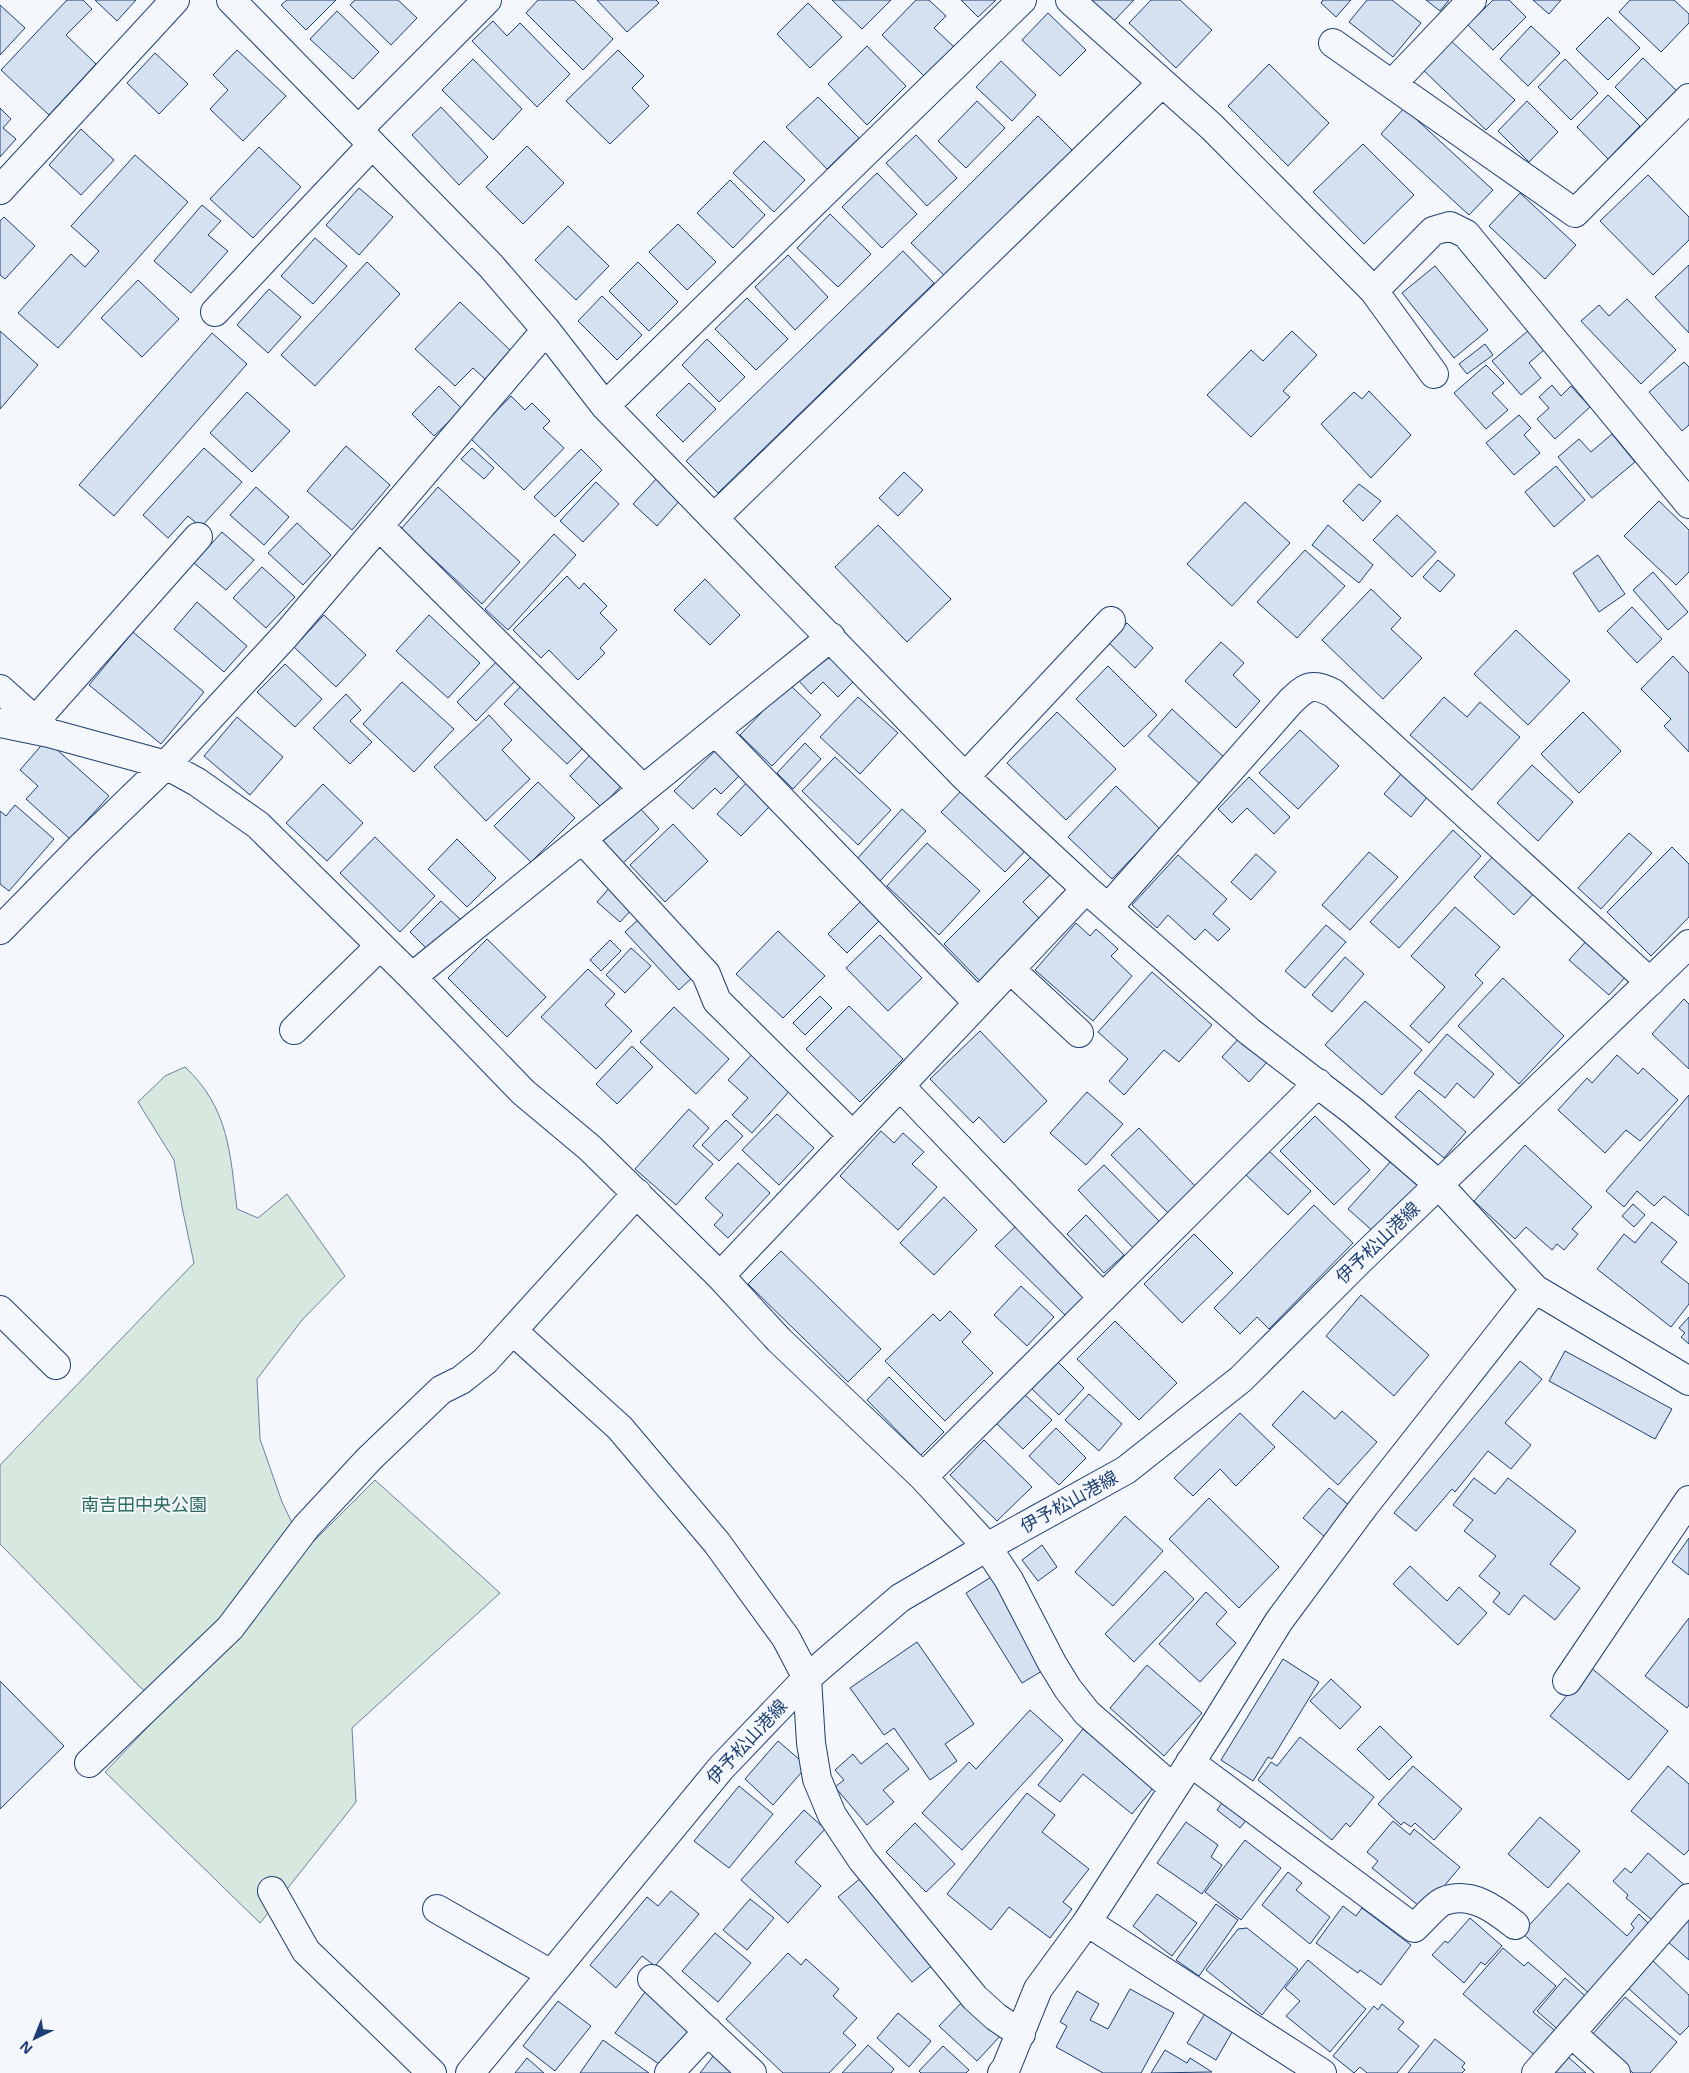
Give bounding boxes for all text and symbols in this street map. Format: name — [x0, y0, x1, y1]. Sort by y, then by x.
street label: 伊予松山港線 — [1330, 1196, 1424, 1288]
street label: 伊予松山港線 — [1015, 1464, 1122, 1538]
park label: 南吉田中央公園 — [81, 1492, 207, 1516]
street label: 伊予松山港線 — [701, 1694, 792, 1789]
north arrow — [10, 2013, 60, 2063]
text: N — [15, 2037, 36, 2059]

